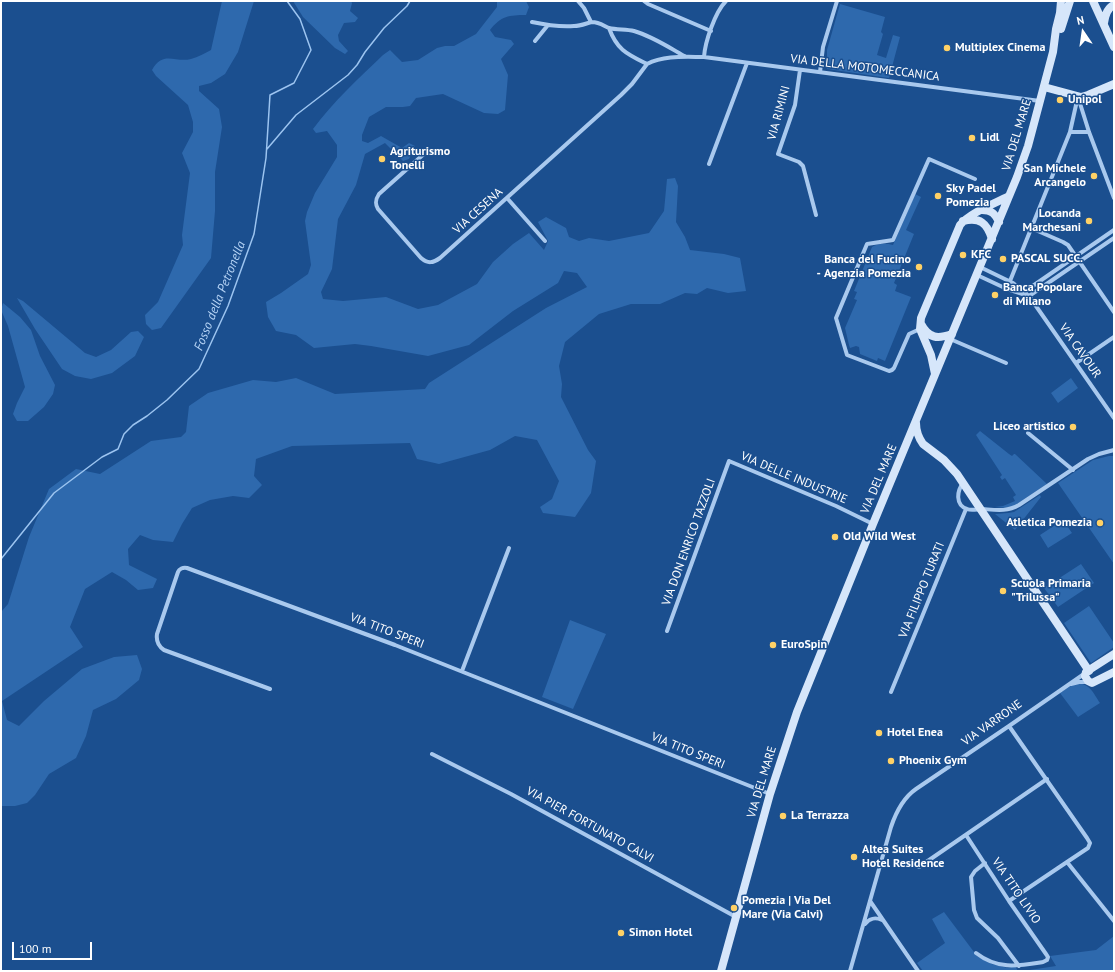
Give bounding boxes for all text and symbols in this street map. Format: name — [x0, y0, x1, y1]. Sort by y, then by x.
north arrow — [1063, 12, 1103, 52]
text: N — [1075, 13, 1085, 28]
place label: Multiplex Cinema — [955, 41, 1045, 55]
marker: Multiplex Cinema — [942, 43, 952, 53]
street label: VIA DELLA MOTOMECCANICA — [790, 52, 940, 84]
street label: VIA RIMINI — [765, 84, 793, 142]
place label: Unipol — [1068, 93, 1102, 107]
marker: Unipol — [1055, 95, 1065, 105]
street label: VIA DEL MARE — [999, 97, 1035, 173]
place label: Lidl — [980, 131, 999, 145]
marker: Lidl — [967, 133, 977, 143]
place label: Agriturismo Tonelli — [390, 145, 450, 173]
marker: Agriturismo Tonelli — [377, 154, 387, 164]
place label: San Michele Arcangelo — [1024, 162, 1086, 190]
marker: San Michele Arcangelo — [1089, 171, 1099, 181]
place label: Sky Padel Pomezia — [946, 182, 996, 210]
street label: VIA CESENA — [450, 185, 506, 237]
marker: Sky Padel Pomezia — [933, 191, 943, 201]
place label: Locanda Marchesani — [1023, 207, 1081, 235]
marker: Locanda Marchesani — [1084, 216, 1094, 226]
water label: Fosso della Petronella — [191, 239, 249, 353]
place label: KFC — [971, 248, 991, 262]
marker: KFC — [958, 250, 968, 260]
place label: PASCAL SUCC. — [1011, 252, 1083, 266]
place label: Banca del Fucino - Agenzia Pomezia — [817, 253, 911, 281]
marker: PASCAL SUCC. — [998, 254, 1008, 264]
marker: Banca del Fucino - Agenzia Pomezia — [914, 262, 924, 272]
place label: Banca Popolare di Milano — [1003, 281, 1082, 309]
marker: Banca Popolare di Milano — [990, 290, 1000, 300]
street label: VIA CAVOUR — [1056, 321, 1104, 381]
place label: Liceo artistico — [993, 420, 1065, 434]
marker: Liceo artistico — [1068, 422, 1078, 432]
street label: VIA DEL MARE — [858, 442, 900, 516]
street label: VIA DELLE INDUSTRIE — [739, 449, 849, 507]
street label: VIA DON ENRICO TAZZOLI — [659, 477, 719, 607]
place label: Atletica Pomezia — [1006, 516, 1092, 530]
marker: Atletica Pomezia — [1095, 518, 1105, 528]
place label: Old Wild West — [843, 530, 916, 544]
marker: Old Wild West — [830, 532, 840, 542]
street label: VIA FILIPPO TURATI — [896, 540, 948, 640]
place label: Scuola Primaria "Trilussa" — [1011, 577, 1091, 605]
marker: Scuola Primaria "Trilussa" — [998, 586, 1008, 596]
street label: VIA TITO SPERI — [348, 610, 426, 652]
place label: EuroSpin — [781, 638, 827, 652]
marker: EuroSpin — [768, 640, 778, 650]
street label: VIA VARRONE — [959, 697, 1025, 749]
place label: Hotel Enea — [887, 726, 943, 740]
marker: Hotel Enea — [874, 728, 884, 738]
street label: VIA TITO SPERI — [649, 730, 727, 772]
street label: VIA DEL MARE — [744, 744, 780, 820]
place label: Phoenix Gym — [899, 754, 967, 768]
marker: Phoenix Gym — [886, 756, 896, 766]
street label: VIA PIER FORTUNATO CALVI — [524, 784, 656, 866]
place label: La Terrazza — [791, 809, 849, 823]
marker: La Terrazza — [778, 811, 788, 821]
place label: Altea Suites Hotel Residence — [862, 843, 944, 871]
marker: Altea Suites Hotel Residence — [849, 852, 859, 862]
street label: VIA TITO LIVIO — [989, 855, 1043, 927]
place label: Pomezia | Via Del Mare (Via Calvi) — [742, 894, 831, 922]
marker: Pomezia | Via Del Mare (Via Calvi) — [729, 903, 739, 913]
place label: Simon Hotel — [629, 926, 692, 940]
marker: Simon Hotel — [616, 928, 626, 938]
scale bar — [14, 934, 94, 960]
text: 100 m — [19, 941, 52, 956]

